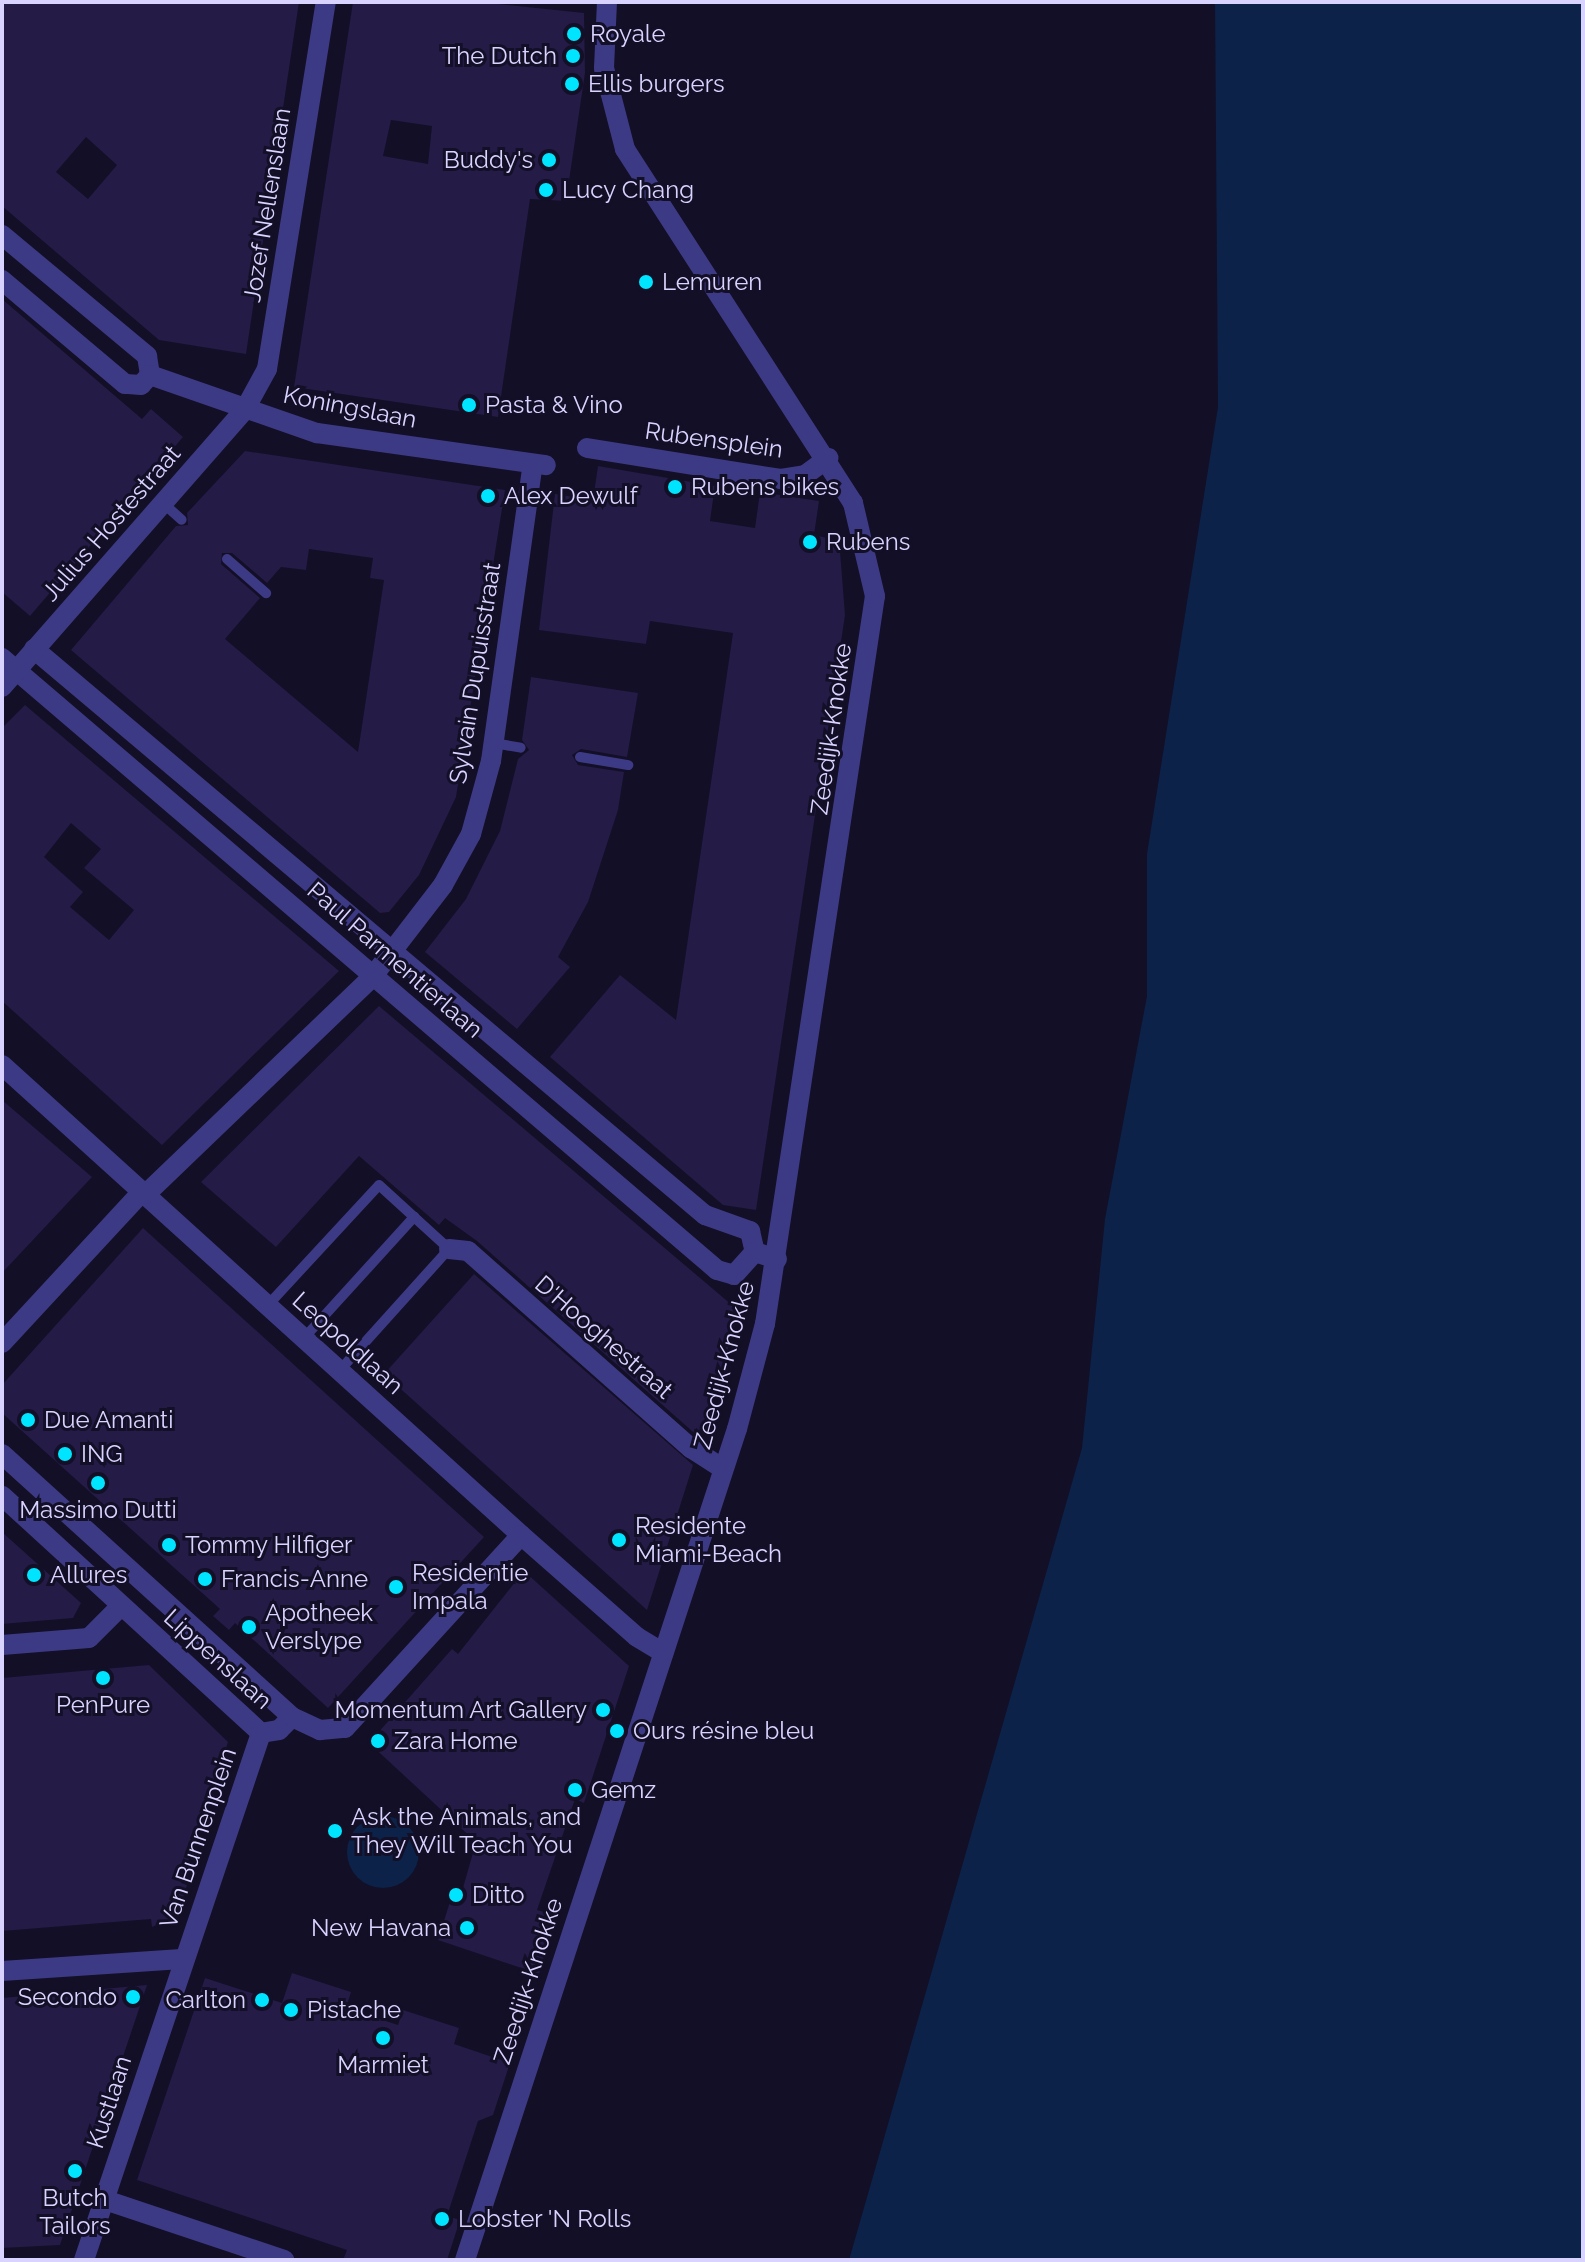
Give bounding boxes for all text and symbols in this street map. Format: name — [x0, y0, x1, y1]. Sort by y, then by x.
place label: Royale — [590, 20, 665, 48]
marker: Royale — [565, 25, 583, 43]
place label: The Dutch — [442, 42, 557, 70]
marker: The Dutch — [564, 47, 582, 65]
place label: Ellis burgers — [588, 70, 725, 98]
marker: Ellis burgers — [563, 75, 581, 93]
street label: Jozef Nellenslaan — [237, 106, 297, 304]
place label: Buddy's — [444, 146, 533, 174]
marker: Buddy's — [540, 151, 558, 169]
place label: Lucy Chang — [562, 176, 695, 204]
marker: Lucy Chang — [537, 181, 555, 199]
place label: Lemuren — [662, 268, 762, 296]
marker: Lemuren — [637, 273, 655, 291]
street label: Koningslaan — [281, 380, 419, 434]
place label: Pasta & Vino — [485, 391, 624, 419]
marker: Pasta & Vino — [460, 396, 478, 414]
street label: Rubensplein — [643, 416, 785, 464]
street label: Julius Hostestraat — [36, 439, 186, 607]
place label: Rubens bikes — [691, 473, 839, 501]
marker: Rubens bikes — [666, 478, 684, 496]
place label: Alex Dewulf — [504, 482, 638, 510]
marker: Alex Dewulf — [479, 487, 497, 505]
place label: Rubens — [826, 528, 910, 556]
marker: Rubens — [801, 533, 819, 551]
street label: Sylvain Dupuisstraat — [443, 560, 507, 786]
street label: Zeedijk-Knokke — [805, 641, 857, 817]
street label: Paul Parmentierlaan — [301, 876, 489, 1044]
street label: D'Hooghestraat — [529, 1269, 679, 1405]
street label: Zeedijk-Knokke — [688, 1278, 760, 1452]
street label: Leopoldlaan — [287, 1286, 409, 1400]
place label: Due Amanti — [44, 1406, 174, 1434]
marker: Due Amanti — [19, 1411, 37, 1429]
place label: ING — [81, 1440, 123, 1468]
marker: ING — [56, 1445, 74, 1463]
marker: Massimo Dutti — [89, 1474, 107, 1492]
place label: Massimo Dutti — [19, 1496, 177, 1524]
place label: Residente Miami-Beach — [635, 1512, 782, 1568]
place label: Tommy Hilfiger — [185, 1531, 353, 1559]
marker: Residente Miami-Beach — [610, 1531, 628, 1549]
marker: Tommy Hilfiger — [160, 1536, 178, 1554]
place label: Residentie Impala — [412, 1559, 528, 1615]
place label: Allures — [50, 1561, 127, 1589]
place label: Francis-Anne — [221, 1565, 368, 1593]
marker: Allures — [25, 1566, 43, 1584]
marker: Francis-Anne — [196, 1570, 214, 1588]
marker: Residentie Impala — [387, 1578, 405, 1596]
place label: Apotheek Verslype — [265, 1599, 373, 1655]
street label: Lippenslaan — [158, 1603, 278, 1715]
marker: Apotheek Verslype — [240, 1618, 258, 1636]
marker: PenPure — [94, 1669, 112, 1687]
place label: PenPure — [56, 1691, 150, 1719]
place label: Momentum Art Gallery — [334, 1696, 587, 1724]
marker: Momentum Art Gallery — [594, 1701, 612, 1719]
place label: Ours résine bleu — [633, 1717, 814, 1745]
marker: Ours résine bleu — [608, 1722, 626, 1740]
place label: Zara Home — [394, 1727, 518, 1755]
marker: Zara Home — [369, 1732, 387, 1750]
street label: Van Bunnenplein — [154, 1744, 242, 1932]
place label: Gemz — [591, 1776, 656, 1804]
marker: Gemz — [566, 1781, 584, 1799]
place label: Ask the Animals, and They Will Teach You — [351, 1803, 582, 1859]
marker: Ask the Animals, and They Will Teach You — [326, 1822, 344, 1840]
place label: Ditto — [472, 1881, 525, 1909]
marker: Ditto — [447, 1886, 465, 1904]
street label: Zeedijk-Knokke — [488, 1894, 568, 2068]
place label: New Havana — [310, 1914, 451, 1942]
marker: New Havana — [458, 1919, 476, 1937]
place label: Secondo — [18, 1983, 117, 2011]
place label: Carlton — [165, 1986, 246, 2014]
marker: Secondo — [124, 1988, 142, 2006]
marker: Carlton — [253, 1991, 271, 2009]
place label: Pistache — [307, 1996, 401, 2024]
marker: Pistache — [282, 2001, 300, 2019]
marker: Marmiet — [374, 2029, 392, 2047]
place label: Marmiet — [337, 2051, 429, 2079]
street label: Kustlaan — [81, 2052, 137, 2152]
marker: Butch Tailors — [66, 2162, 84, 2180]
place label: Butch Tailors — [39, 2184, 111, 2240]
place label: Lobster 'N Rolls — [458, 2205, 632, 2233]
marker: Lobster 'N Rolls — [433, 2210, 451, 2228]

